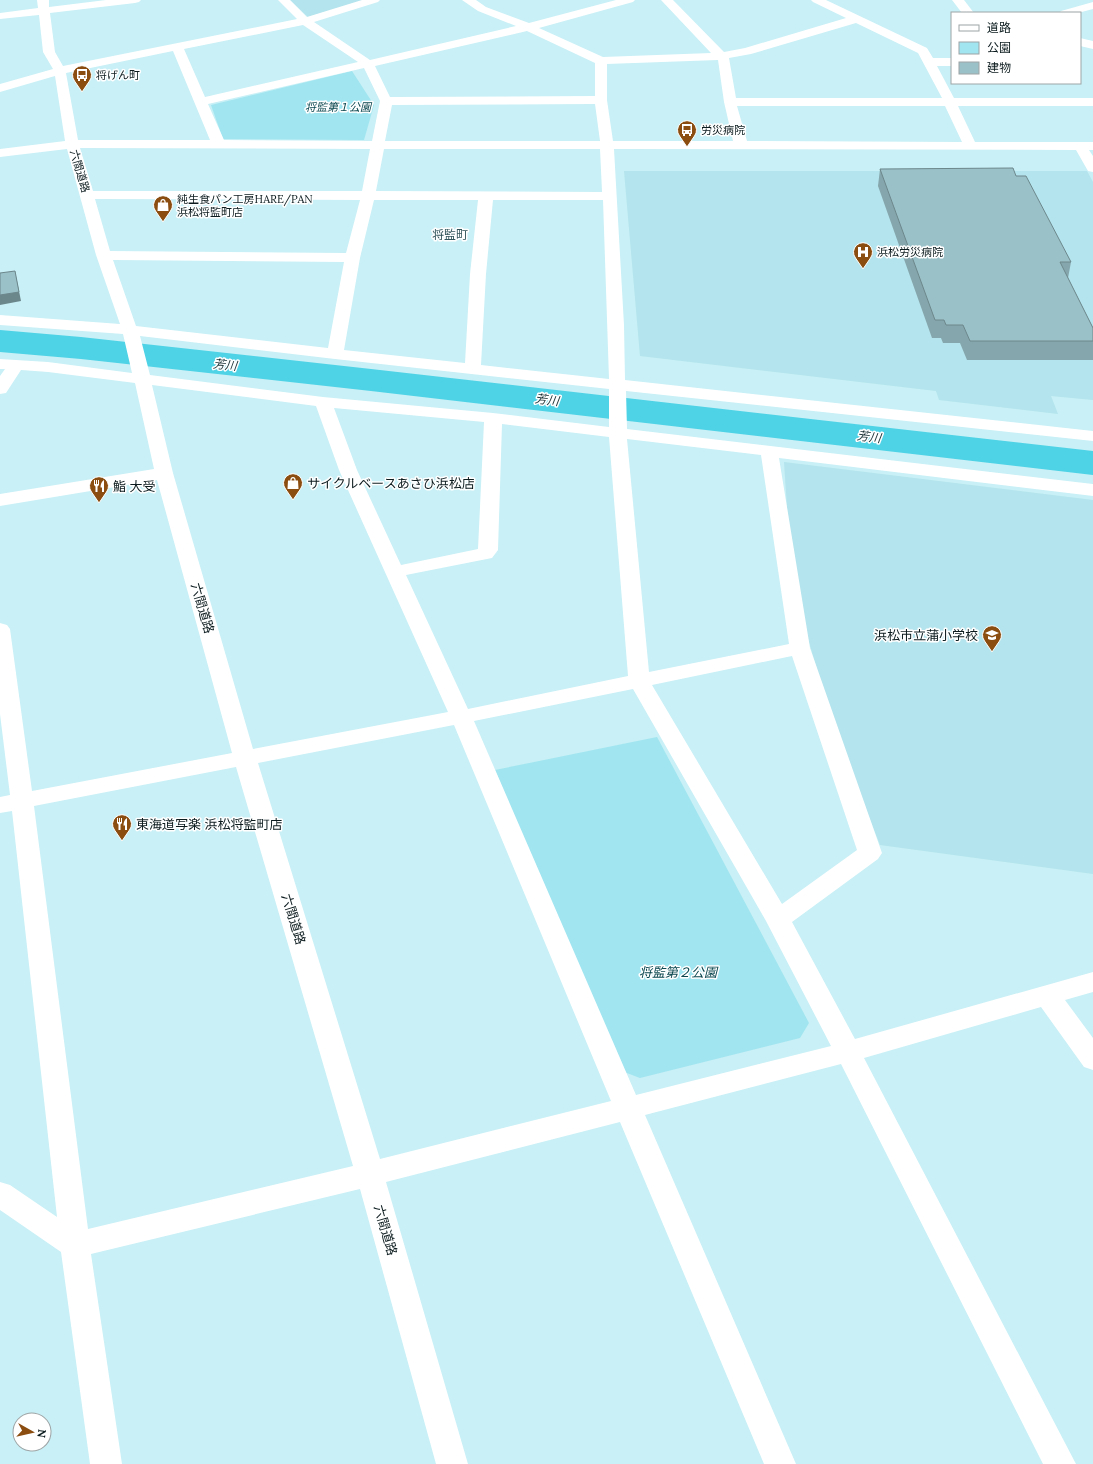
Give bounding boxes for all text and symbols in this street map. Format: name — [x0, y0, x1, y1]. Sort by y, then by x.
legend — [951, 12, 1081, 84]
text: 道路 — [987, 20, 1011, 35]
text: 公園 — [987, 40, 1011, 55]
text: 建物 — [987, 60, 1011, 75]
bus stop icon: 将げん町 — [71, 64, 93, 92]
place label: 将げん町 — [96, 68, 140, 82]
park label: 将監第１公園 — [305, 100, 373, 114]
bus stop icon: 労災病院 — [676, 119, 698, 147]
place label: 労災病院 — [701, 123, 745, 137]
street label: 六間道路 — [67, 148, 93, 194]
place label: 純生食パン工房HARE/PAN 浜松将監町店 — [177, 192, 313, 219]
shop icon: 純生食パン工房HARE/PAN 浜松将監町店 — [152, 194, 174, 222]
district label: 将監町 — [432, 227, 468, 242]
hospital icon: 浜松労災病院 — [852, 241, 874, 269]
place label: 浜松労災病院 — [877, 245, 943, 259]
water label: 芳川 — [212, 356, 240, 373]
water label: 芳川 — [534, 391, 562, 409]
water label: 芳川 — [856, 428, 884, 446]
shop icon: サイクルベースあさひ浜松店 — [282, 472, 304, 500]
restaurant icon: 鮨 大受 — [88, 475, 110, 503]
place label: サイクルベースあさひ浜松店 — [307, 475, 475, 492]
place label: 鮨 大受 — [113, 478, 155, 495]
street label: 六間道路 — [187, 581, 218, 635]
school or university icon: 浜松市立蒲小学校 — [981, 624, 1003, 652]
place label: 浜松市立蒲小学校 — [874, 627, 978, 644]
restaurant icon: 東海道写楽 浜松将監町店 — [111, 813, 133, 841]
place label: 東海道写楽 浜松将監町店 — [136, 816, 282, 833]
street label: 六間道路 — [278, 892, 309, 947]
park label: 将監第２公園 — [639, 964, 719, 981]
street label: 六間道路 — [370, 1203, 401, 1257]
north arrow — [12, 1412, 52, 1452]
text: N — [34, 1428, 49, 1439]

